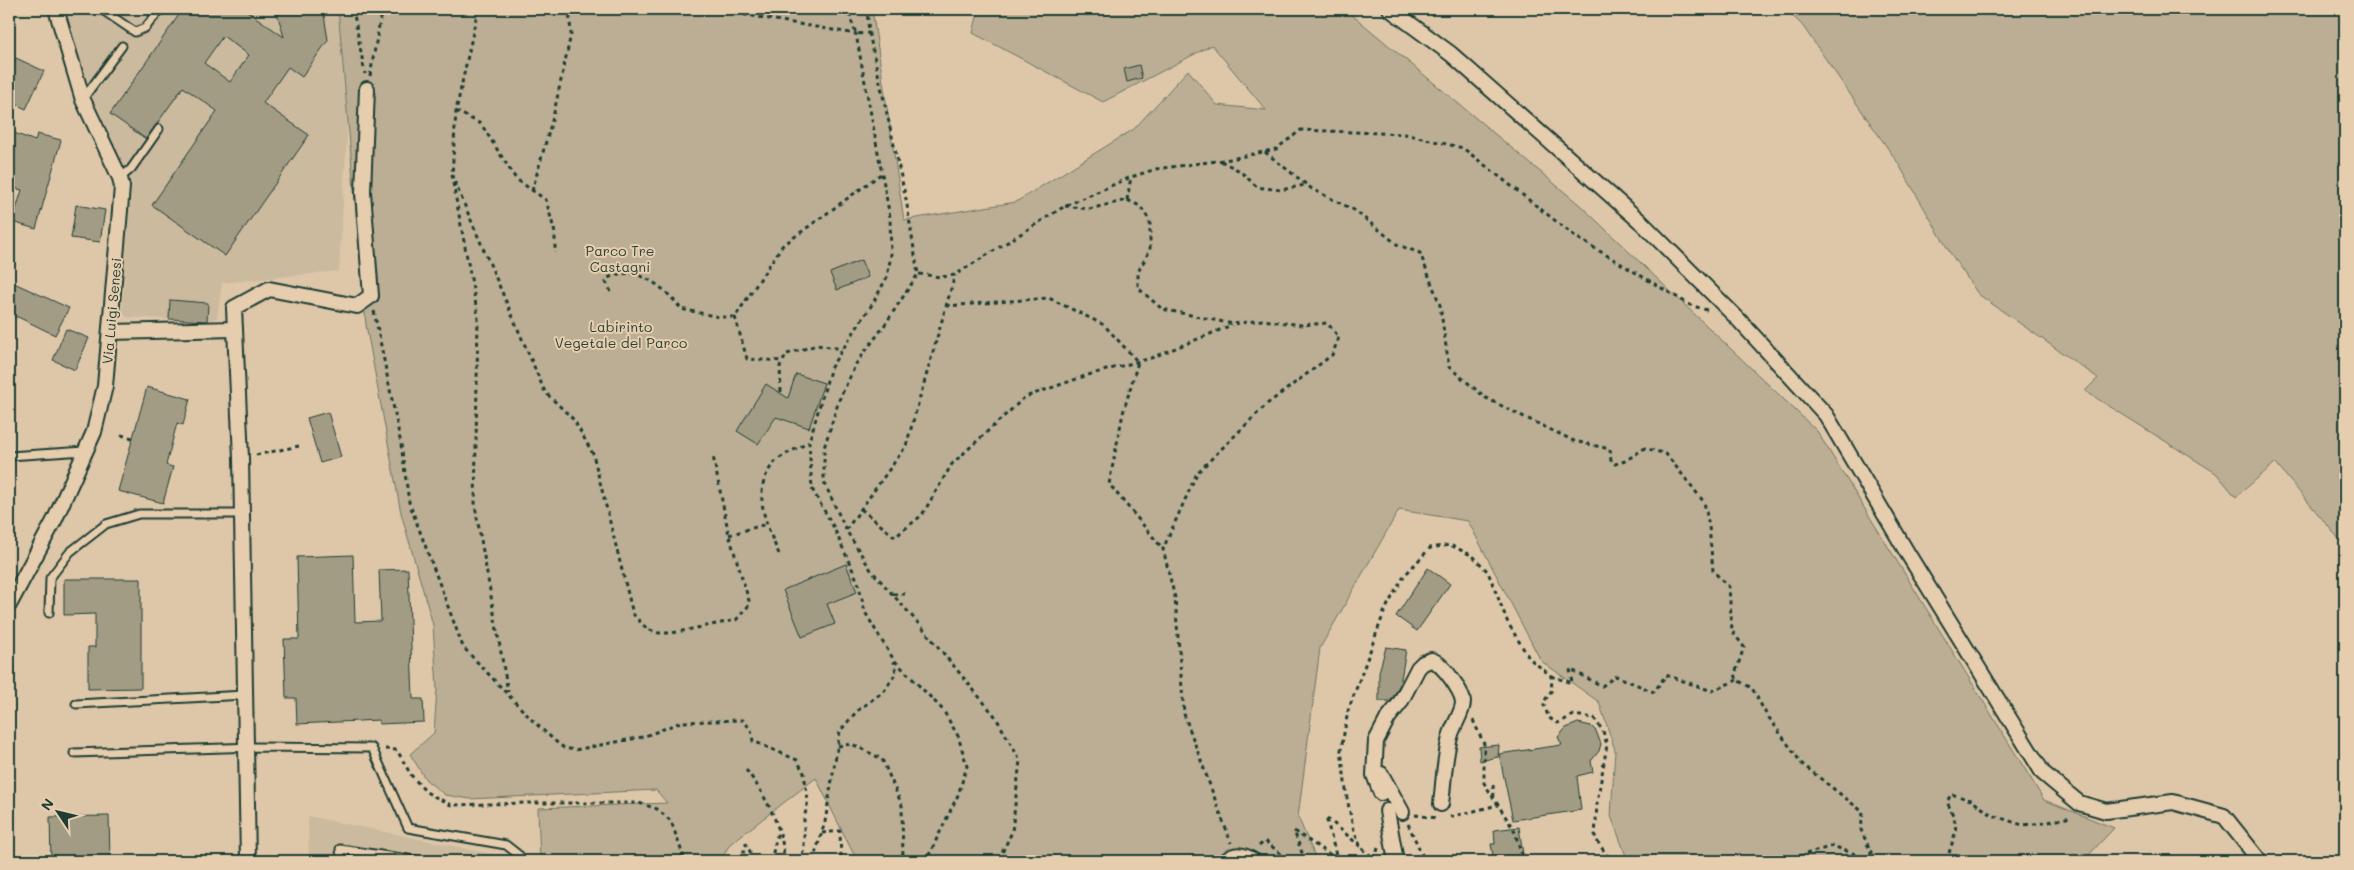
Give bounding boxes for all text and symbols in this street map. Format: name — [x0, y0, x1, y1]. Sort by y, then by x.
park label: Parco Tre Castagni — [586, 241, 654, 276]
street label: Via Luigi Senesi — [97, 257, 126, 365]
park label: Labirinto Vegetale del Parco — [555, 317, 687, 352]
north arrow — [32, 788, 82, 838]
text: N — [36, 794, 58, 814]

